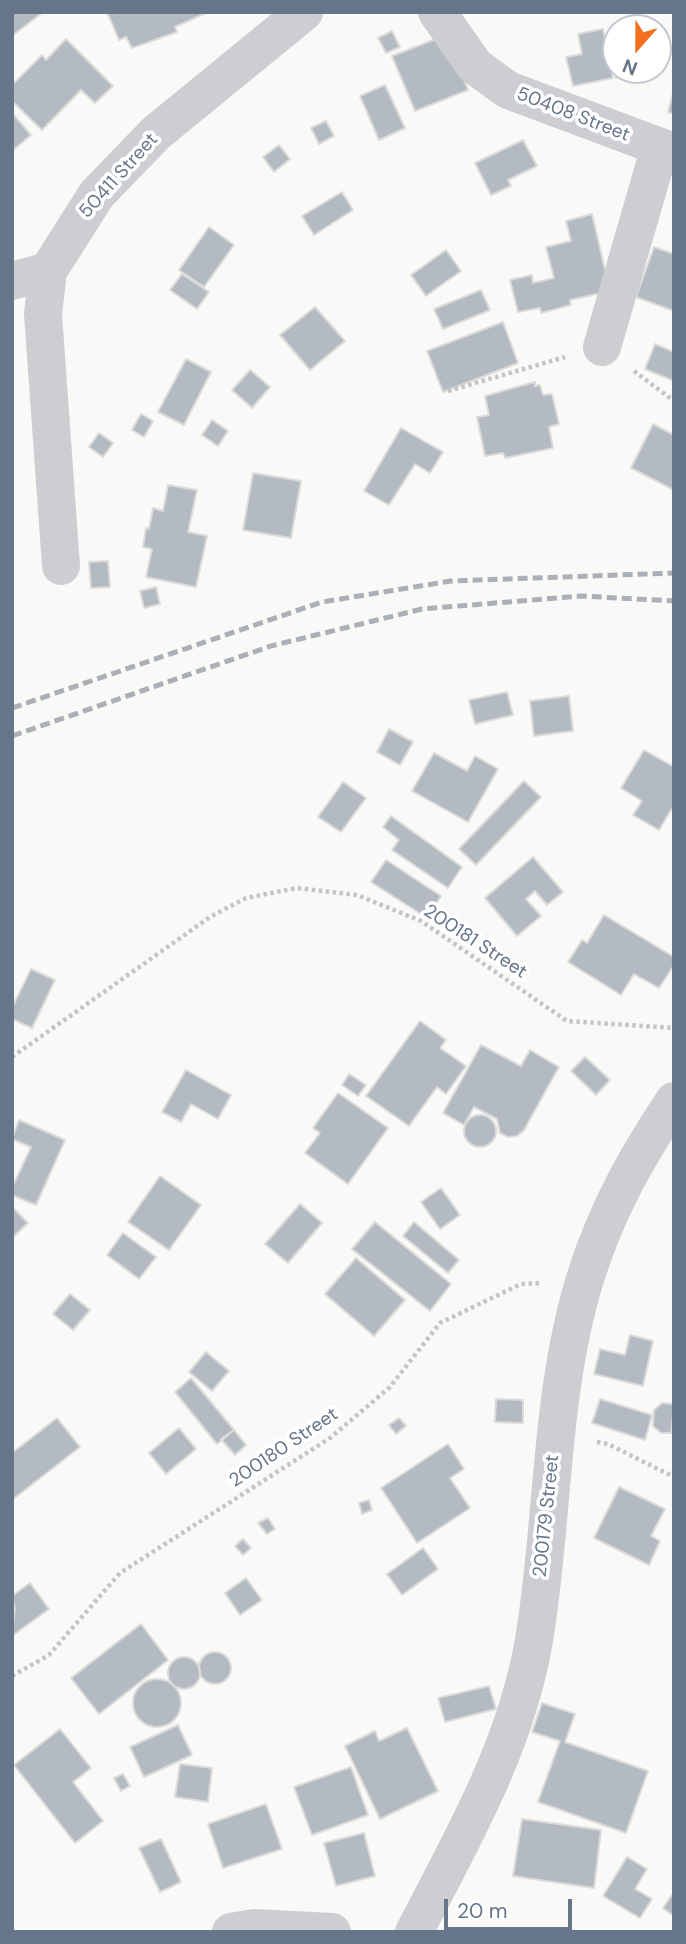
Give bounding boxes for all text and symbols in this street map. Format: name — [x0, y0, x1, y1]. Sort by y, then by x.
north arrow — [602, 14, 672, 84]
text: N — [619, 53, 641, 81]
street label: 50408 Street — [513, 83, 633, 147]
street label: 50411 Street — [75, 129, 163, 223]
street label: 200181 Street — [419, 900, 531, 984]
street label: 200180 Street — [225, 1403, 343, 1493]
street label: 200179 Street — [529, 1454, 565, 1578]
scale bar — [448, 1884, 576, 1928]
text: 20 m — [457, 1897, 508, 1925]

